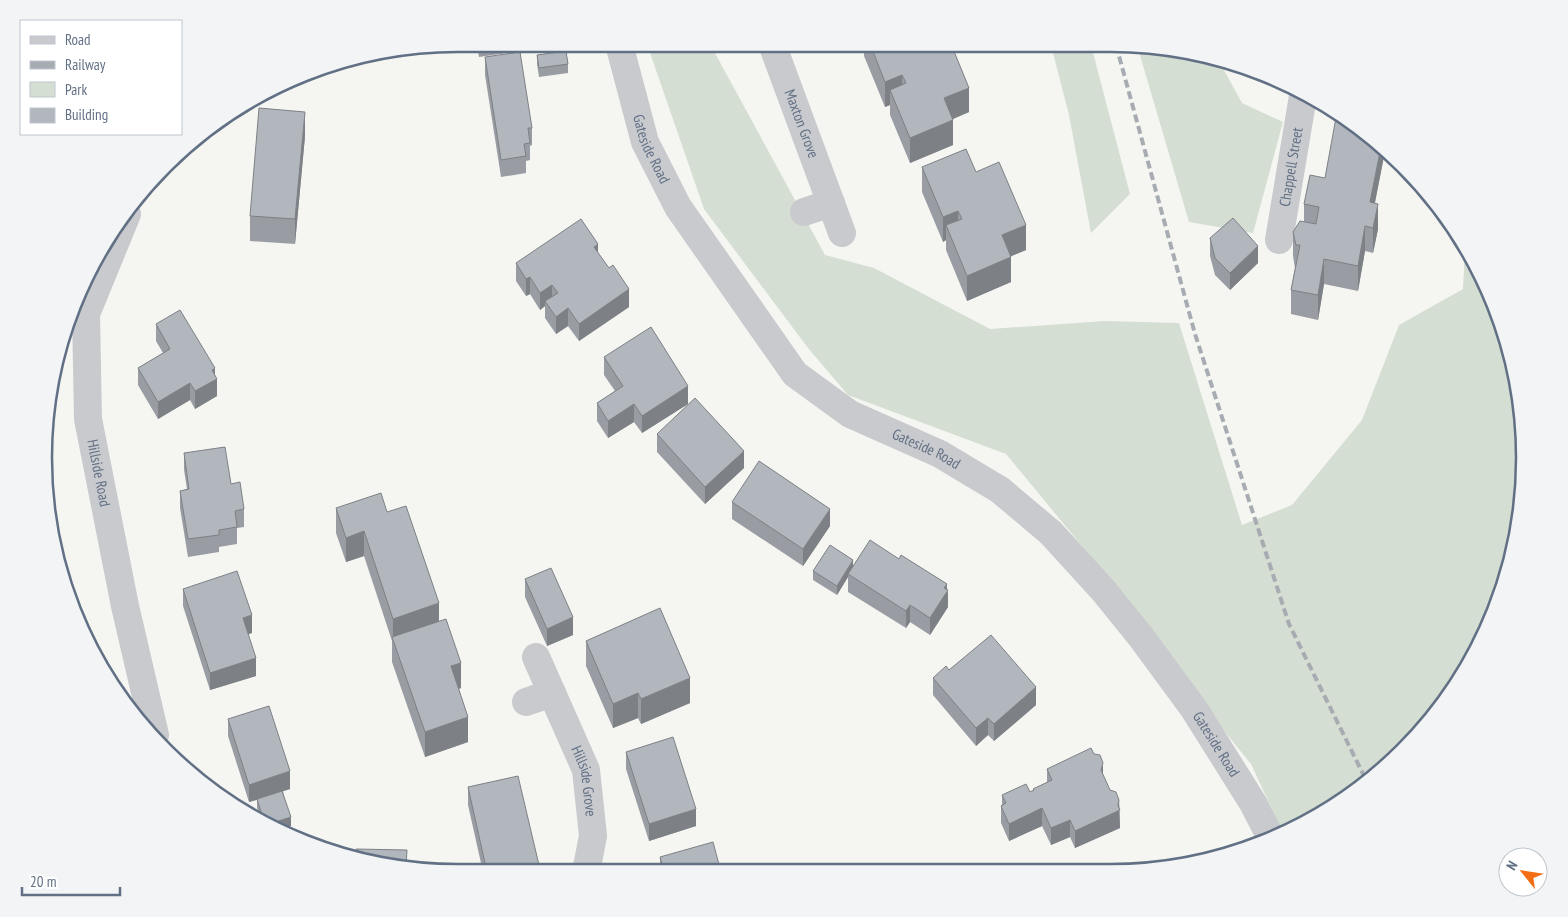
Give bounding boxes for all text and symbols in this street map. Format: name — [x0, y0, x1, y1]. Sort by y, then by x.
legend — [20, 20, 182, 135]
text: Road — [65, 30, 91, 49]
text: Railway — [65, 55, 106, 74]
text: Park — [65, 80, 87, 99]
street label: Maxton Grove — [781, 87, 823, 161]
text: Building — [65, 105, 108, 124]
street label: Gateside Road — [629, 112, 674, 187]
street label: Chappell Street — [1275, 126, 1307, 208]
street label: Gateside Road — [889, 424, 964, 473]
street label: Hillside Road — [83, 437, 115, 508]
street label: Gateside Road — [1189, 708, 1244, 780]
street label: Hillside Grove — [567, 742, 601, 817]
north arrow — [1498, 847, 1548, 897]
text: N — [1502, 858, 1521, 873]
scale bar — [22, 864, 120, 896]
text: 20 m — [30, 872, 56, 891]

